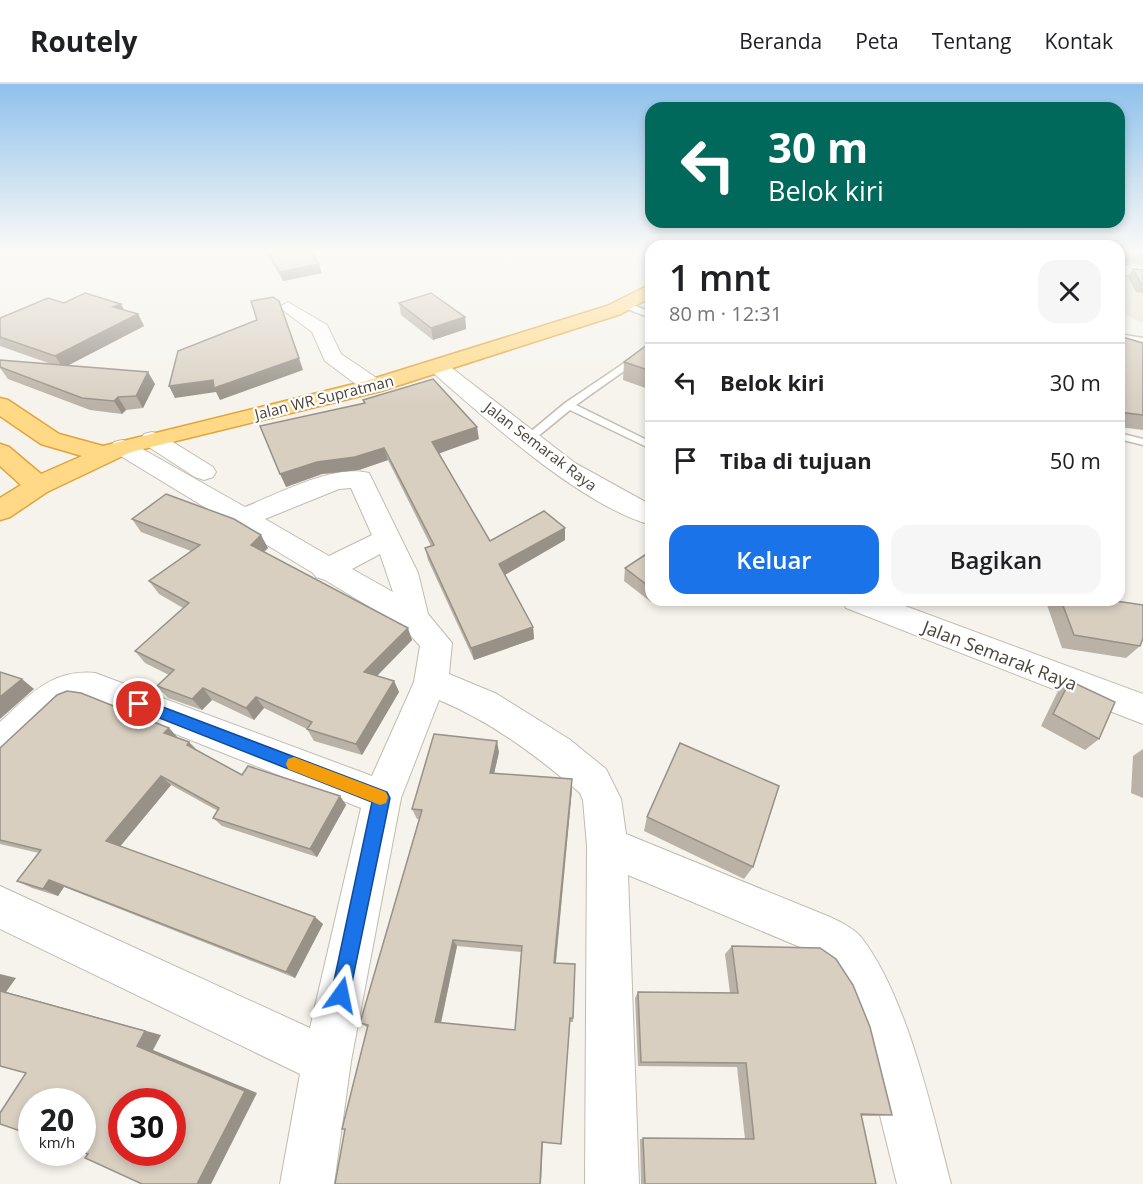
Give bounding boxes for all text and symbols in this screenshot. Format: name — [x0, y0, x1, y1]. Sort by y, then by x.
text: Routely — [30, 22, 137, 60]
text: Beranda — [739, 27, 822, 55]
text: Peta — [855, 27, 899, 55]
text: Tentang — [932, 27, 1011, 55]
text: Kontak — [1044, 27, 1113, 55]
text: 30 m — [768, 118, 868, 175]
icon: left — [669, 126, 747, 204]
text: Belok kiri — [768, 172, 884, 209]
text: 1 mnt — [669, 253, 770, 302]
button: close — [1038, 260, 1101, 323]
text: 80 m · 12:31 — [669, 300, 782, 327]
icon: left — [669, 366, 702, 399]
text: Belok kiri — [720, 367, 825, 397]
text: 30 m — [1050, 367, 1101, 397]
street label: Jalan WR Supratman — [251, 370, 396, 424]
street label: Jalan Semarak Raya — [479, 396, 601, 495]
icon: arrive — [669, 444, 702, 477]
text: Tiba di tujuan — [720, 445, 872, 475]
text: 50 m — [1050, 445, 1101, 475]
button: Keluar — [669, 525, 879, 594]
button: Bagikan — [891, 525, 1101, 594]
street label: Jalan Semarak Raya — [918, 614, 1081, 695]
pin — [113, 678, 164, 729]
icon: arrive — [122, 687, 155, 720]
position arrow — [309, 963, 373, 1027]
speed limit sign: 30 — [108, 1088, 186, 1166]
text: 20 — [40, 1099, 74, 1140]
text: km/h — [39, 1132, 75, 1152]

